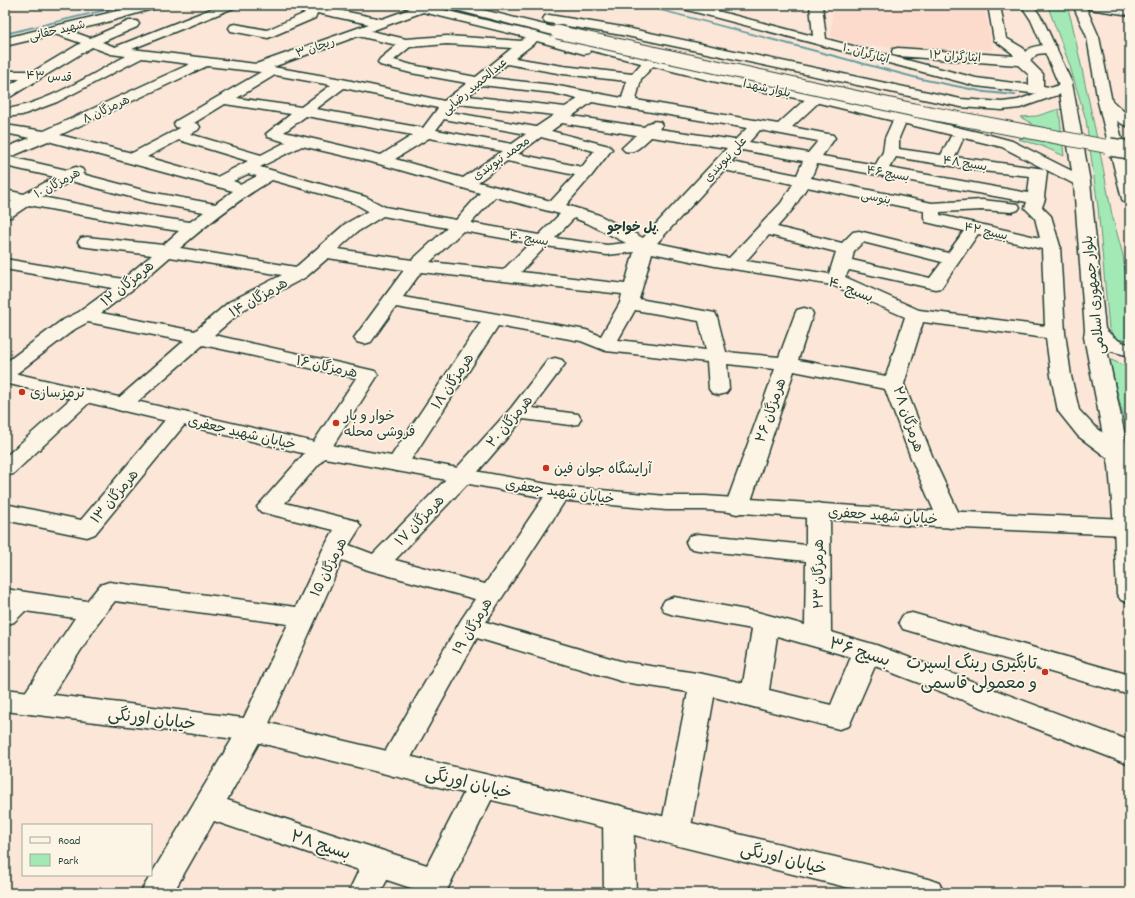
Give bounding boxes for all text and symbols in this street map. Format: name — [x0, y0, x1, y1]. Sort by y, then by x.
street label: شهید حقانی — [28, 17, 87, 46]
street label: ریحان ۳ — [294, 34, 337, 63]
street label: ایثارگران ۱۰ — [840, 40, 891, 69]
street label: ایثارگران ۱۲ — [928, 47, 982, 68]
street label: عبدالحمید رضایی — [439, 55, 511, 120]
street label: قدس ۴۳ — [25, 68, 72, 87]
street label: بلوار شهدا — [741, 76, 792, 103]
street label: هرمزگان ۸ — [80, 92, 133, 129]
street label: محمد نبوبندی — [470, 133, 534, 185]
street label: علی نبوبندی — [701, 134, 752, 186]
street label: بسیج ۴۸ — [941, 153, 988, 176]
street label: بسیج ۴۶ — [865, 162, 911, 187]
street label: هرمزگان ۱۰ — [32, 165, 84, 204]
street label: بنوسی — [859, 187, 892, 210]
district label: پل خواجو. — [606, 219, 659, 238]
street label: بسیج ۴۲ — [962, 219, 1009, 246]
street label: بسیج ۴۰ — [508, 228, 550, 251]
street label: بلوار جمهوری اسلامی — [1079, 234, 1111, 355]
street label: هرمزگان ۱۲ — [97, 257, 159, 312]
street label: بسیج ۴۰ — [825, 273, 876, 309]
street label: هرمزگان ۱۴ — [226, 274, 292, 324]
street label: هرمزگان ۱۸ — [428, 350, 480, 414]
street label: هرمزگان ۱۶ — [294, 352, 359, 384]
street label: هرمزگان ۲۶ — [752, 376, 792, 446]
place label: ترمزسازی — [30, 384, 85, 404]
street label: هرمزگان ۲۸ — [887, 384, 928, 455]
marker: ترمزسازی — [17, 387, 27, 397]
street label: هرمزگان ۲۰ — [483, 392, 538, 453]
place label: خوار و بار فروشی محله — [343, 407, 415, 443]
street label: خیابان شهید جعفری — [186, 412, 297, 456]
marker: خوار و بار فروشی محله — [331, 418, 341, 428]
place label: آرایشگاه جوان فین — [554, 460, 652, 480]
marker: آرایشگاه جوان فین — [541, 463, 551, 473]
street label: هرمزگان ۱۳ — [87, 466, 144, 529]
street label: خیابان شهید جعفری — [504, 475, 616, 511]
street label: هرمزگان ۱۷ — [391, 491, 450, 551]
street label: خیابان شهید جعفری — [827, 503, 939, 531]
street label: هرمزگان ۱۵ — [306, 535, 353, 601]
street label: هرمزگان ۲۳ — [810, 539, 830, 609]
street label: هرمزگان ۱۹ — [449, 595, 498, 659]
street label: بسیج ۳۶ — [826, 633, 893, 675]
place label: تابگیری رینگ اسپرت و معمولی قاسمی — [906, 652, 1038, 697]
marker: تابگیری رینگ اسپرت و معمولی قاسمی — [1040, 667, 1050, 677]
street label: خیابان اورنگی — [106, 703, 197, 738]
street label: خیابان اورنگی — [423, 762, 514, 807]
legend — [22, 824, 152, 876]
street label: بسیج ۲۸ — [287, 826, 353, 868]
text: Road — [58, 833, 80, 850]
street label: خیابان اورنگی — [738, 838, 829, 883]
text: Park — [58, 853, 79, 870]

